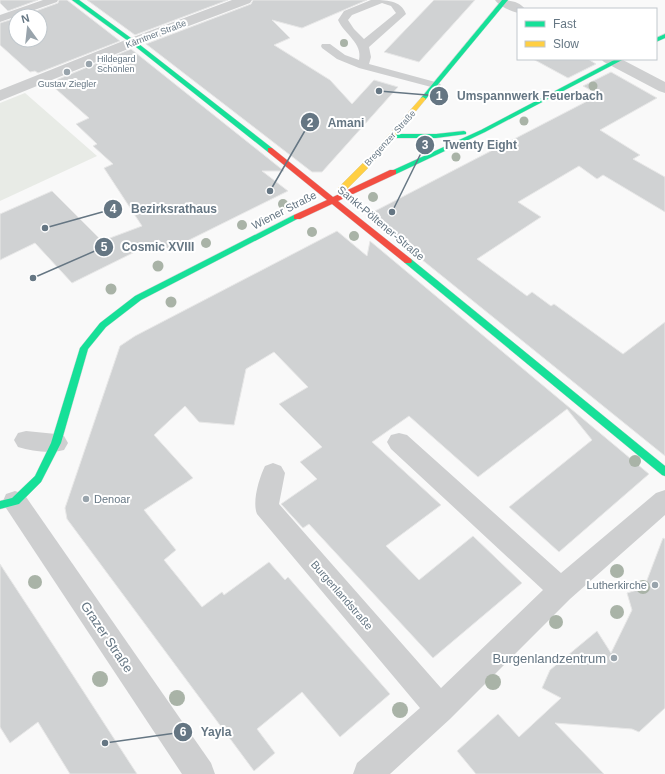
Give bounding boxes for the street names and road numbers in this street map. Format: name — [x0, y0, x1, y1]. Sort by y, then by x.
street label: Kärntner Straße — [124, 18, 188, 50]
street label: Bregenzer Straße — [363, 108, 417, 168]
street label: Sankt-Pöltener-Straße — [335, 183, 427, 263]
street label: Wiener Straße — [250, 189, 318, 231]
street label: Burgenlandstraße — [309, 558, 375, 632]
street label: Grazer Straße — [78, 599, 136, 675]

